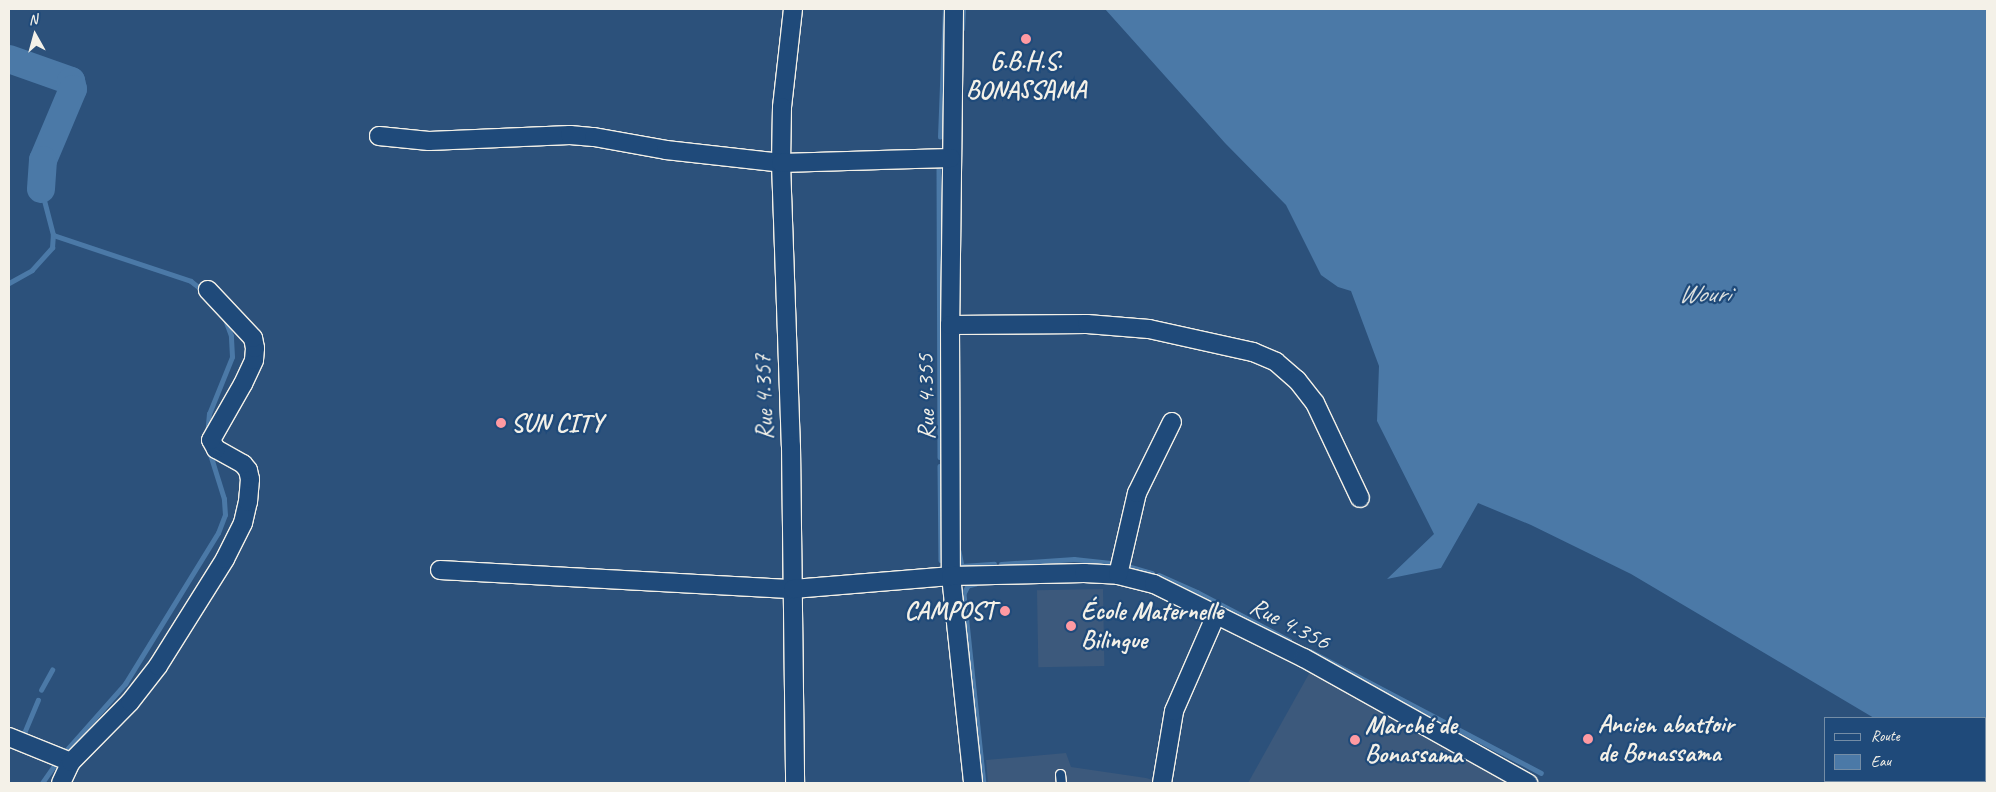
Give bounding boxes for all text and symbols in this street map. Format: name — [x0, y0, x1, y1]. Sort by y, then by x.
north arrow — [10, 10, 60, 60]
text: N — [28, 11, 38, 29]
marker: G.B.H.S. BONASSAMA — [1020, 33, 1032, 45]
place label: G.B.H.S. BONASSAMA — [966, 47, 1086, 106]
water label: Wouri — [1678, 278, 1730, 310]
street label: Rue 4.357 — [748, 353, 780, 441]
street label: Rue 4.355 — [910, 354, 942, 440]
place label: SUN CITY — [511, 408, 602, 438]
marker: SUN CITY — [495, 417, 507, 429]
street label: Rue 4.356 — [1245, 591, 1335, 657]
place label: CAMPOST — [905, 596, 995, 626]
place label: École Maternelle Bilingue — [1081, 597, 1224, 656]
marker: CAMPOST — [999, 605, 1011, 617]
marker: École Maternelle Bilingue — [1065, 620, 1077, 632]
place label: Ancien abattoir de Bonassama — [1598, 710, 1734, 769]
place label: Marché de Bonassama — [1365, 711, 1462, 770]
legend — [1824, 717, 1986, 782]
text: Route — [1871, 727, 1900, 746]
marker: Ancien abattoir de Bonassama — [1582, 733, 1594, 745]
marker: Marché de Bonassama — [1349, 734, 1361, 746]
text: Eau — [1871, 752, 1891, 771]

